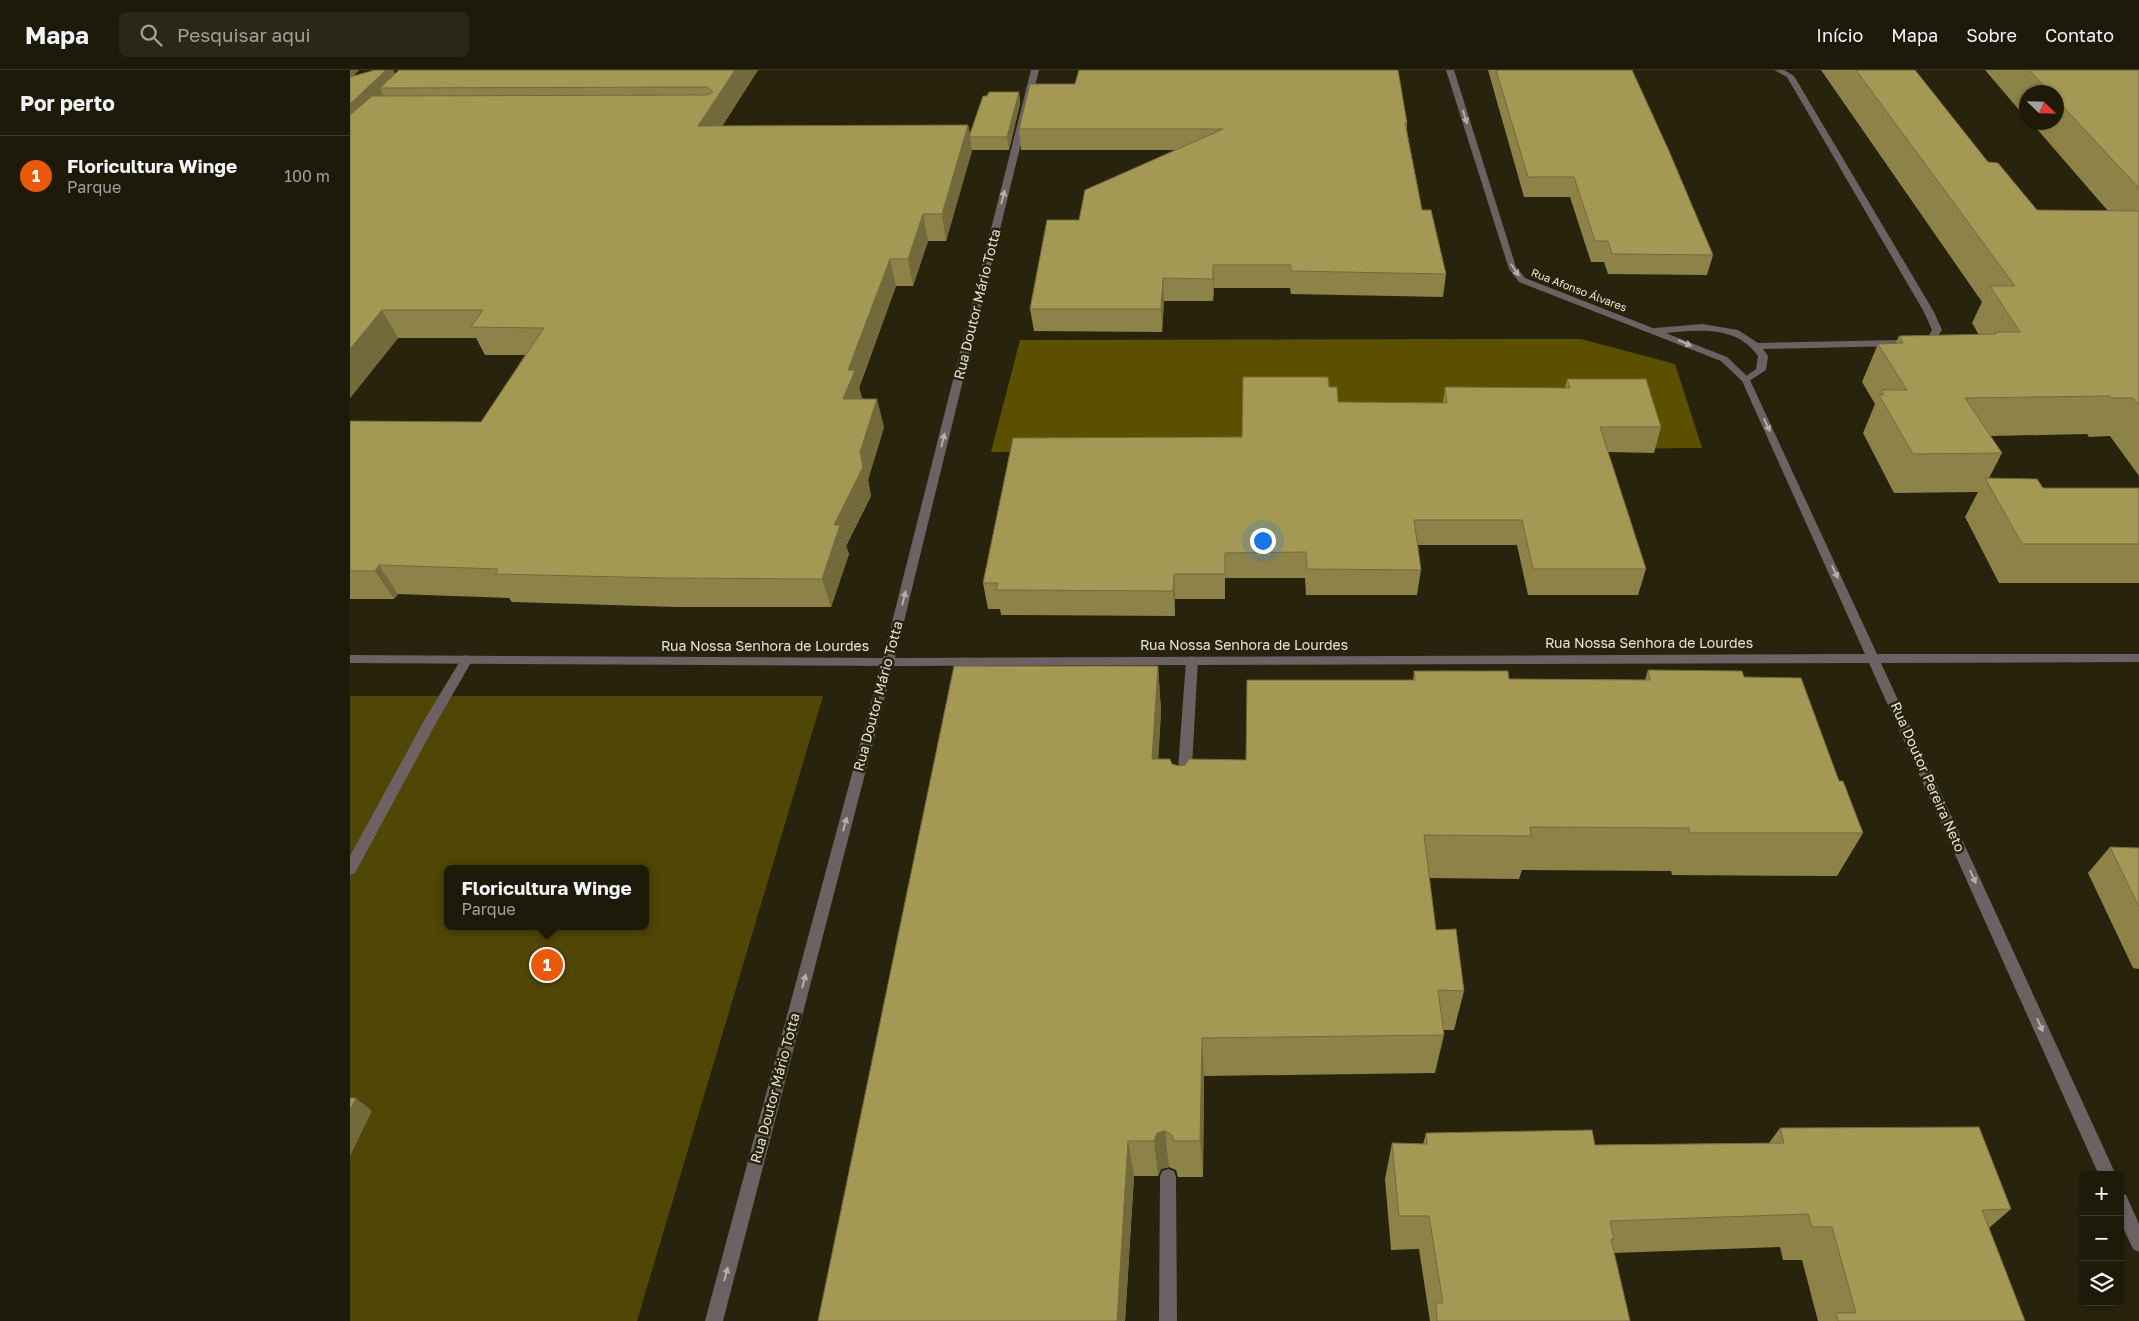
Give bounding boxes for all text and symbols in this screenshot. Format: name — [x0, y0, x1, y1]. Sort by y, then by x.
search box — [119, 12, 469, 57]
text: Mapa — [25, 20, 89, 49]
icon: search — [137, 21, 165, 49]
text: Pesquisar aqui — [177, 23, 311, 46]
text: Início — [1816, 24, 1863, 46]
text: Mapa — [1891, 24, 1938, 46]
text: Sobre — [1966, 24, 2017, 46]
text: Contato — [2045, 24, 2114, 46]
north arrow — [2019, 85, 2064, 130]
text: Por perto — [20, 90, 115, 116]
one-way arrow — [1461, 109, 1469, 124]
text: Floricultura Winge — [67, 154, 237, 177]
text: 1 — [32, 166, 40, 186]
text: 100 m — [284, 166, 330, 186]
text: Parque — [67, 177, 121, 197]
one-way arrow — [1000, 190, 1008, 205]
street label: Rua Doutor Mário Totta — [950, 227, 1003, 381]
one-way arrow — [1511, 264, 1520, 277]
street label: Rua Afonso Álvares — [1530, 265, 1629, 314]
one-way arrow — [1677, 340, 1692, 348]
one-way arrow — [1763, 418, 1771, 432]
one-way arrow — [939, 432, 947, 447]
your location — [1250, 528, 1276, 554]
one-way arrow — [1831, 565, 1839, 579]
one-way arrow — [900, 590, 908, 605]
street label: Rua Doutor Mário Totta — [849, 619, 906, 773]
street label: Rua Nossa Senhora de Lourdes — [1545, 634, 1753, 651]
street label: Rua Nossa Senhora de Lourdes — [1140, 636, 1348, 653]
street label: Rua Nossa Senhora de Lourdes — [661, 637, 869, 654]
street label: Rua Doutor Pereira Neto — [1888, 699, 1969, 855]
one-way arrow — [841, 817, 849, 832]
popup — [444, 865, 649, 930]
one-way arrow — [1970, 870, 1978, 884]
text: Floricultura Winge — [461, 876, 632, 899]
text: Parque — [461, 899, 516, 919]
pin: 1 — [531, 946, 563, 984]
one-way arrow — [800, 974, 808, 989]
street label: Rua Doutor Mário Totta — [746, 1011, 803, 1165]
one-way arrow — [2037, 1018, 2045, 1032]
map controls — [2079, 1171, 2124, 1306]
button: + — [2079, 1171, 2124, 1216]
button: − — [2079, 1216, 2124, 1261]
button: layers — [2079, 1261, 2124, 1306]
one-way arrow — [722, 1266, 730, 1281]

